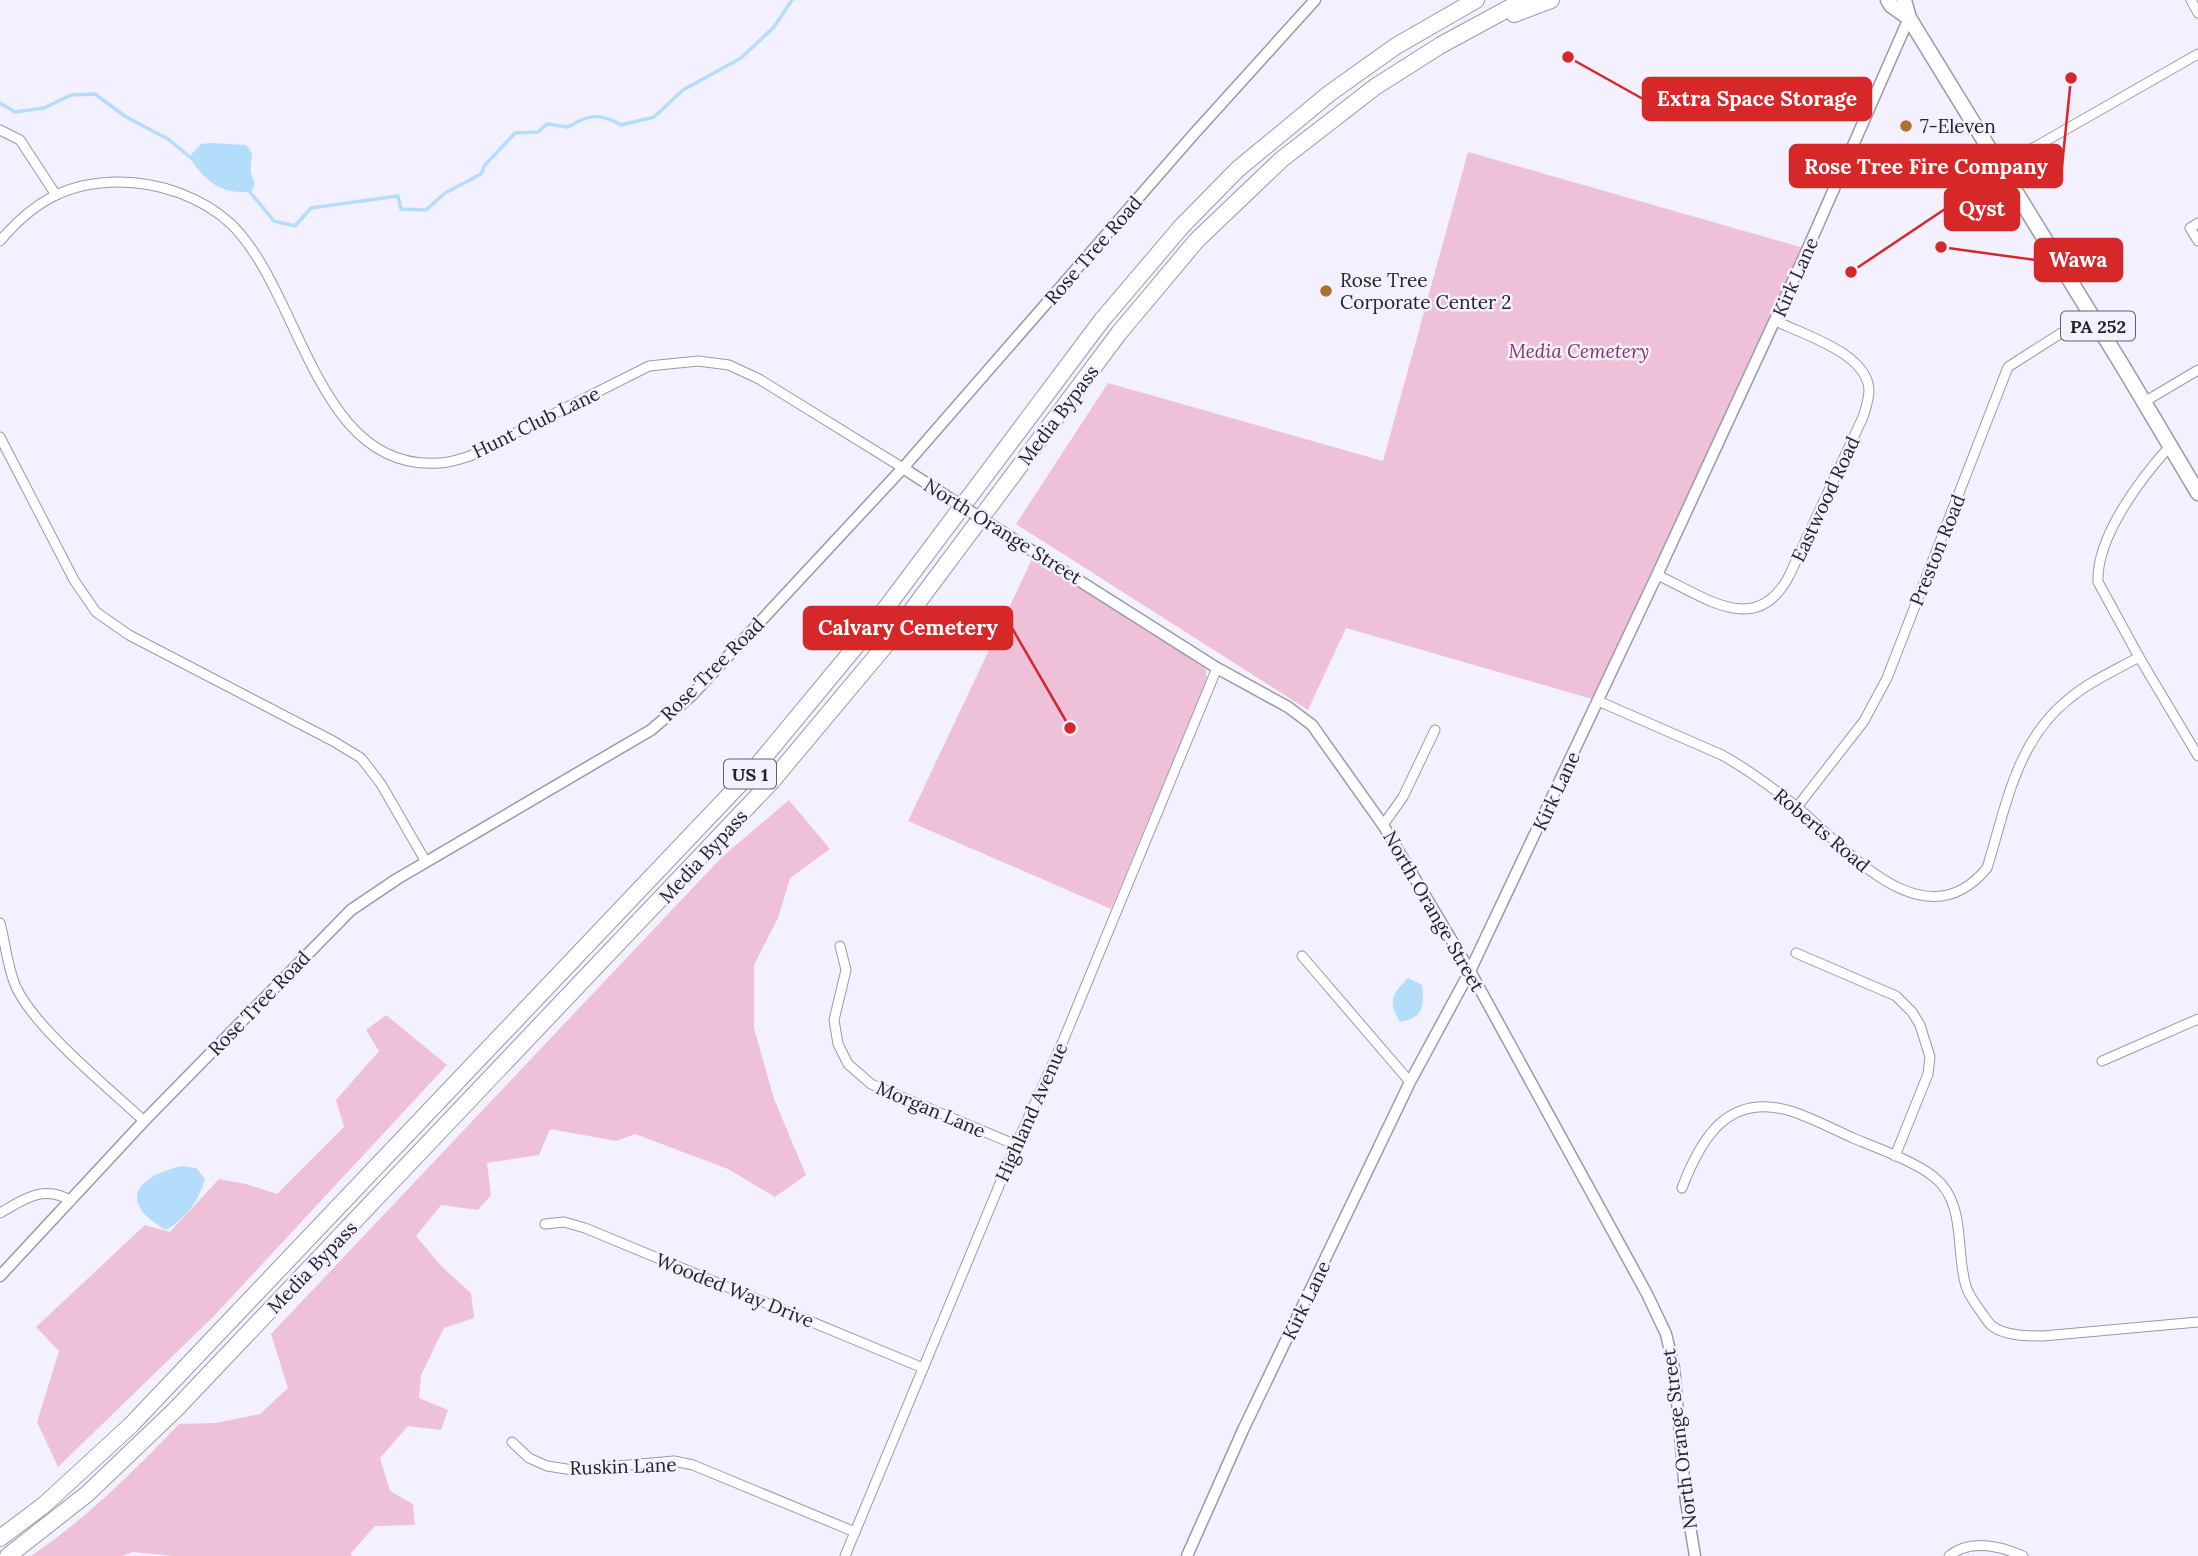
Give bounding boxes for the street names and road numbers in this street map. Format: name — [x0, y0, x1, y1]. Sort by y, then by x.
street label: Rose Tree Road — [1039, 191, 1147, 309]
street label: Kirk Lane — [1767, 233, 1823, 321]
road number: PA 252 — [2061, 312, 2135, 340]
street label: Media Bypass — [1013, 360, 1104, 470]
street label: Hunt Club Lane — [469, 381, 603, 463]
street label: Eastwood Road — [1785, 432, 1865, 566]
street label: North Orange Street — [920, 473, 1087, 590]
street label: Preston Road — [1904, 491, 1970, 609]
street label: Rose Tree Road — [655, 612, 769, 726]
street label: Kirk Lane — [1527, 748, 1585, 834]
road number: US 1 — [724, 760, 776, 788]
street label: Roberts Road — [1769, 783, 1875, 877]
street label: Media Bypass — [654, 804, 753, 908]
street label: North Orange Street — [1378, 826, 1490, 996]
street label: Rose Tree Road — [203, 946, 315, 1060]
street label: Highland Avenue — [990, 1039, 1072, 1185]
street label: Morgan Lane — [873, 1075, 989, 1143]
street label: Media Bypass — [262, 1216, 362, 1318]
street label: Wooded Way Drive — [652, 1247, 818, 1333]
street label: Kirk Lane — [1277, 1257, 1335, 1343]
street label: North Orange Street — [1656, 1347, 1702, 1531]
street label: Ruskin Lane — [569, 1452, 677, 1480]

